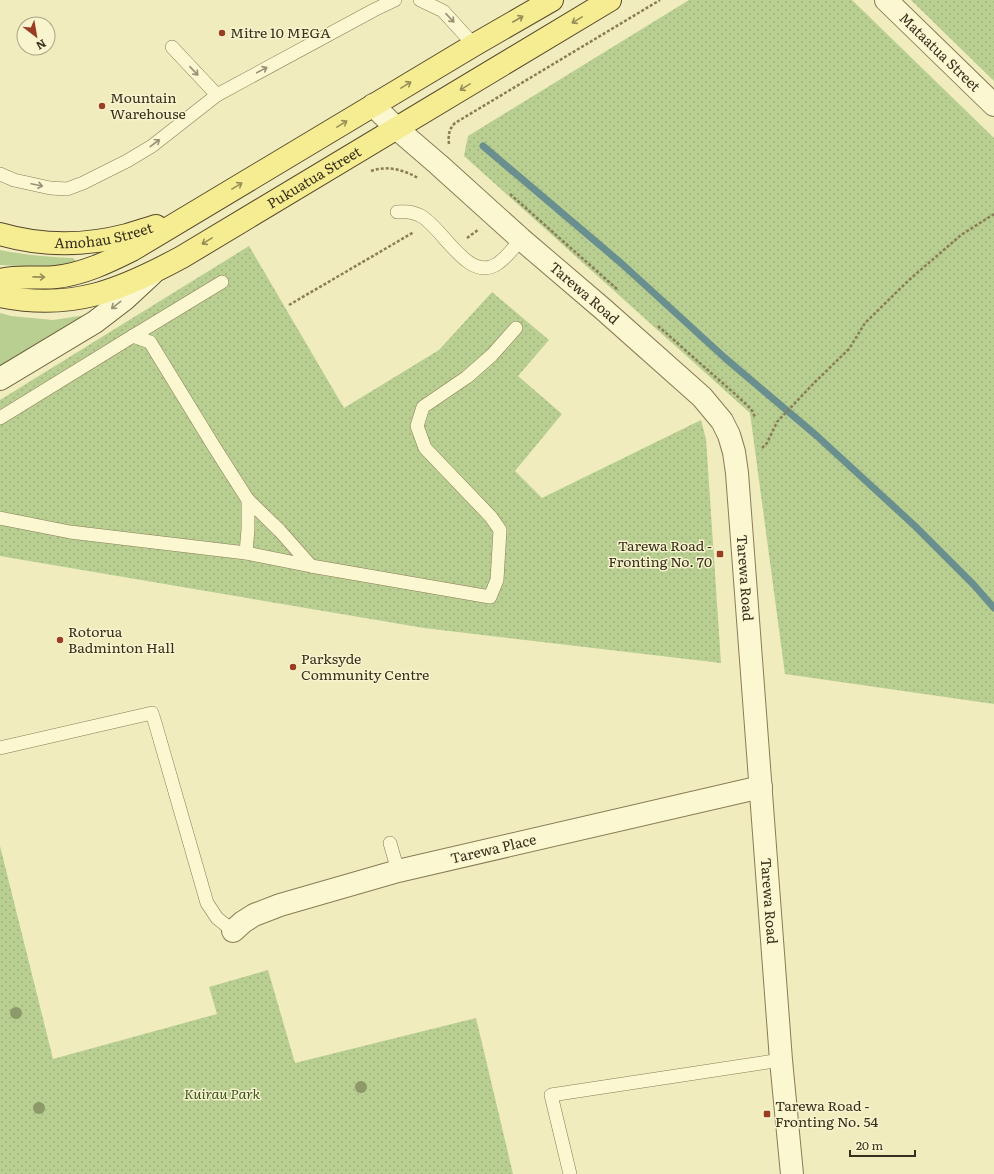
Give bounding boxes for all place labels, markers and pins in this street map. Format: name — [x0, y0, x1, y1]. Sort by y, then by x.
place label: Mitre 10 MEGA — [230, 22, 331, 42]
marker: Mitre 10 MEGA — [217, 28, 227, 38]
place label: Mountain Warehouse — [110, 87, 186, 123]
marker: Mountain Warehouse — [97, 101, 107, 111]
place label: Tarewa Road - Fronting No. 70 — [608, 535, 712, 571]
marker: Tarewa Road - Fronting No. 70 — [715, 549, 725, 559]
place label: Rotorua Badminton Hall — [68, 621, 175, 657]
marker: Rotorua Badminton Hall — [55, 635, 65, 645]
place label: Parksyde Community Centre — [301, 648, 429, 684]
marker: Parksyde Community Centre — [288, 662, 298, 672]
place label: Tarewa Road - Fronting No. 54 — [775, 1095, 879, 1131]
marker: Tarewa Road - Fronting No. 54 — [762, 1109, 772, 1119]

